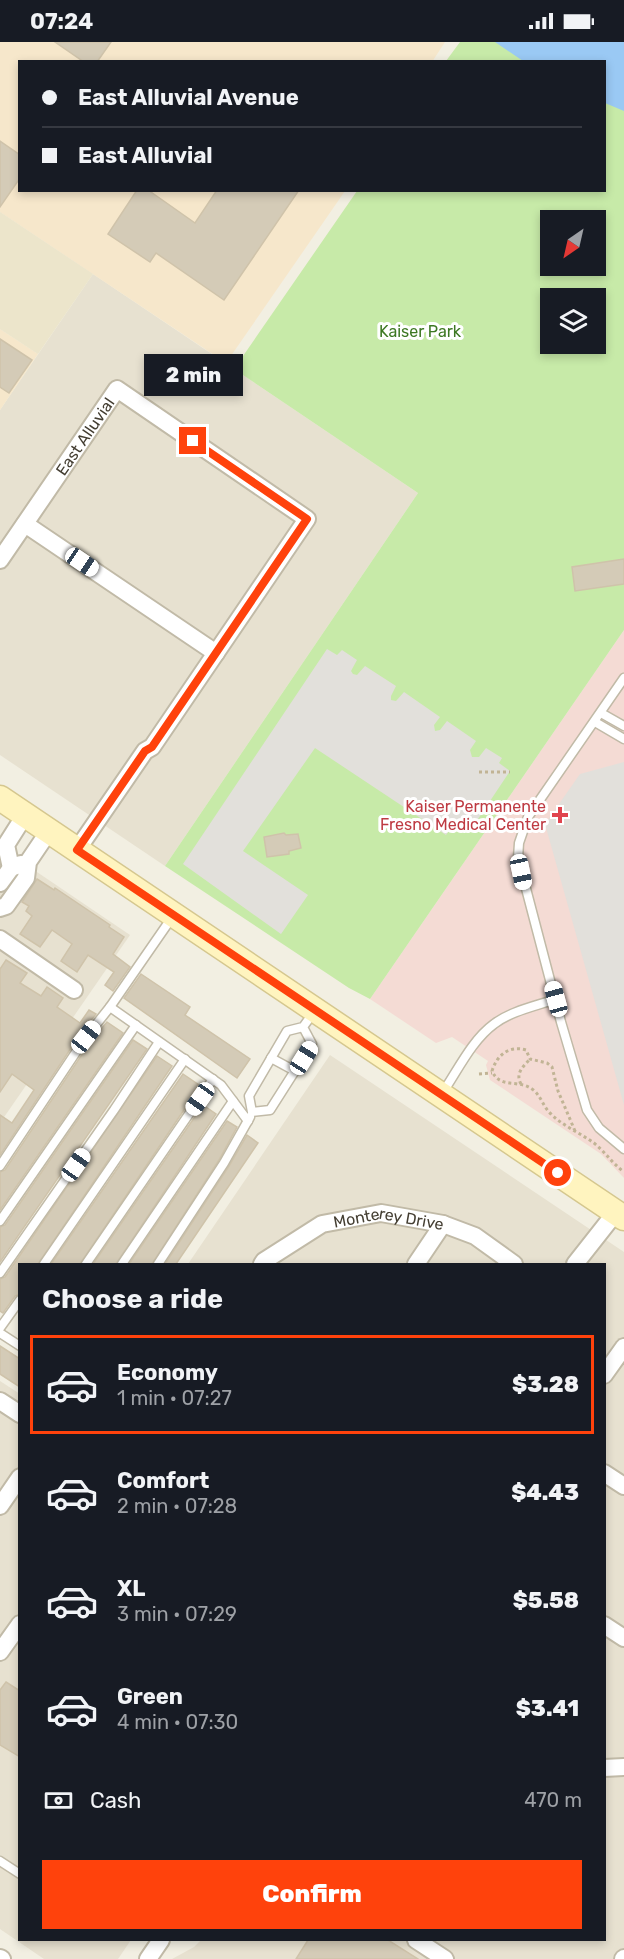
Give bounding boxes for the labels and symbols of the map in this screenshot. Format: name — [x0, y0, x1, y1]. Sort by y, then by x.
north arrow — [540, 210, 606, 276]
park label: Kaiser Park — [379, 322, 462, 341]
callout: 2 min — [144, 354, 242, 396]
street label: East Alluvial — [51, 394, 118, 479]
route end — [179, 427, 206, 454]
car — [62, 544, 102, 580]
place label: Kaiser Permanente Fresno Medical Center — [380, 797, 546, 834]
marker: Kaiser Permanente Fresno Medical Center — [551, 806, 569, 824]
car — [508, 853, 534, 891]
car — [543, 979, 569, 1019]
car — [68, 1017, 104, 1057]
car — [287, 1038, 321, 1078]
car — [182, 1079, 218, 1119]
car — [58, 1145, 94, 1185]
route start — [544, 1159, 571, 1186]
street label: Monterey Drive — [332, 1203, 445, 1233]

